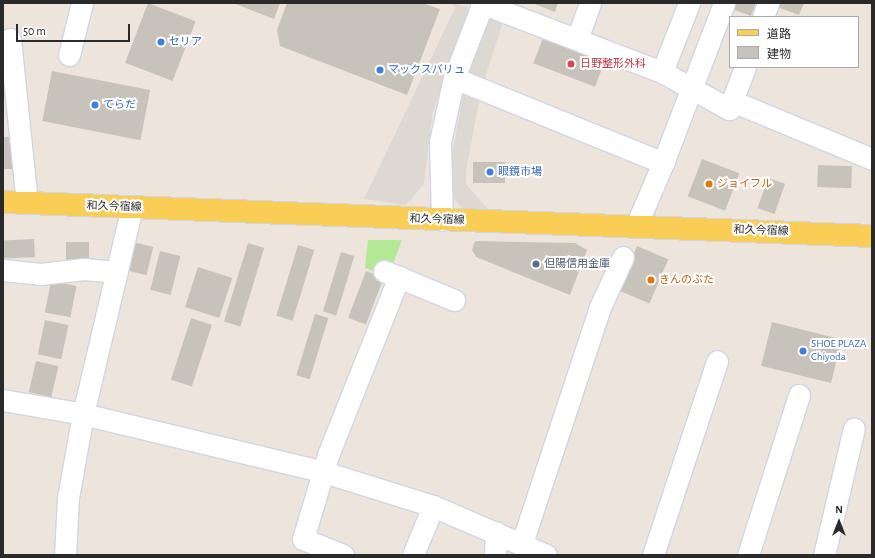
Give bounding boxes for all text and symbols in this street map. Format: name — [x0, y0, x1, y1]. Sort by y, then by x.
scale bar — [18, 16, 132, 42]
legend — [729, 16, 859, 68]
text: 50 m — [23, 25, 46, 37]
text: 道路 — [767, 28, 791, 40]
place label: セリア — [169, 35, 202, 49]
marker: セリア — [156, 37, 166, 47]
text: 建物 — [767, 48, 791, 60]
place label: 日野整形外科 — [580, 57, 646, 71]
marker: 日野整形外科 — [565, 58, 577, 70]
place label: マックスバリュ — [388, 63, 465, 77]
marker: マックスバリュ — [375, 65, 385, 75]
place label: てらだ — [103, 98, 136, 112]
marker: てらだ — [90, 100, 100, 110]
place label: 眼鏡市場 — [498, 165, 542, 179]
marker: 眼鏡市場 — [485, 167, 495, 177]
place label: ジョイフル — [717, 177, 772, 191]
marker: ジョイフル — [704, 179, 714, 189]
street label: 和久今宿線 — [86, 199, 142, 215]
street label: 和久今宿線 — [409, 212, 465, 228]
street label: 和久今宿線 — [733, 223, 789, 239]
place label: 但陽信用金庫 — [544, 257, 610, 271]
marker: 但陽信用金庫 — [531, 259, 541, 269]
place label: きんのぶた — [659, 273, 714, 287]
marker: きんのぶた — [646, 275, 656, 285]
place label: SHOE PLAZA Chiyoda — [811, 338, 866, 364]
marker: SHOE PLAZA Chiyoda — [798, 346, 808, 356]
north arrow — [819, 502, 859, 542]
text: N — [835, 504, 843, 515]

